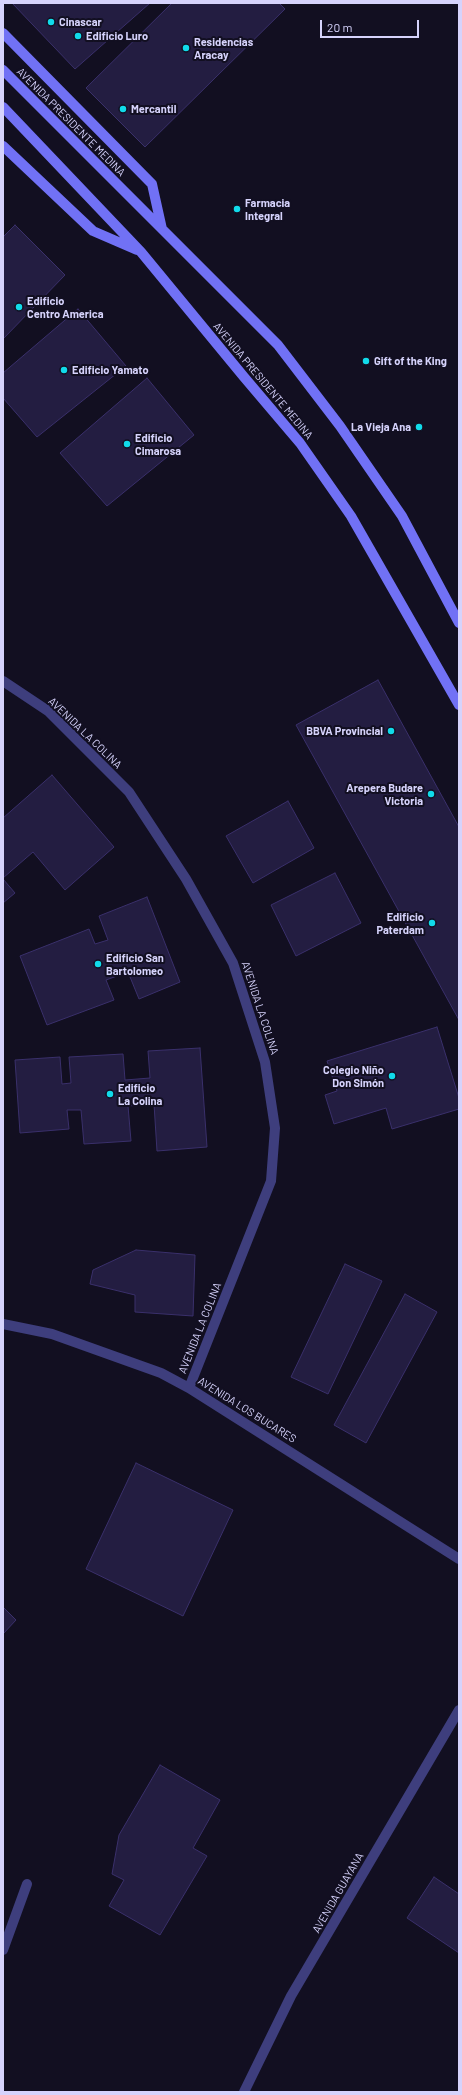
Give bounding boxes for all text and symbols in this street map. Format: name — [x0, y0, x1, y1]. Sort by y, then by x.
scale bar — [322, 12, 421, 38]
place label: Cinascar — [59, 15, 102, 29]
marker: Cinascar — [46, 17, 56, 27]
text: 20 m — [327, 20, 353, 34]
place label: Edificio Luro — [86, 29, 148, 43]
marker: Edificio Luro — [73, 31, 83, 41]
place label: Residencias Aracay — [194, 35, 253, 61]
marker: Residencias Aracay — [181, 43, 191, 53]
street label: AVENIDA PRESIDENTE MEDINA — [14, 65, 128, 179]
place label: Mercantil — [131, 102, 176, 116]
marker: Mercantil — [118, 104, 128, 114]
place label: Farmacia Integral — [245, 196, 290, 222]
marker: Farmacia Integral — [232, 204, 242, 214]
place label: Edificio Centro America — [27, 294, 104, 320]
marker: Edificio Centro America — [14, 302, 24, 312]
street label: AVENIDA PRESIDENTE MEDINA — [210, 320, 316, 442]
place label: Gift of the King — [374, 354, 447, 368]
marker: Gift of the King — [361, 356, 371, 366]
place label: Edificio Yamato — [72, 363, 149, 377]
marker: Edificio Yamato — [59, 365, 69, 375]
place label: La Vieja Ana — [351, 420, 411, 434]
marker: La Vieja Ana — [414, 422, 424, 432]
place label: Edificio Cimarosa — [135, 431, 181, 457]
marker: Edificio Cimarosa — [122, 439, 132, 449]
street label: AVENIDA LA COLINA — [45, 695, 125, 771]
place label: BBVA Provincial — [306, 724, 383, 738]
marker: BBVA Provincial — [386, 726, 396, 736]
place label: Arepera Budare Victoria — [346, 781, 423, 807]
marker: Arepera Budare Victoria — [426, 789, 436, 799]
place label: Edificio Paterdam — [376, 910, 424, 936]
marker: Edificio Paterdam — [427, 918, 437, 928]
place label: Edificio San Bartolomeo — [106, 951, 164, 977]
marker: Edificio San Bartolomeo — [93, 959, 103, 969]
street label: AVENIDA LA COLINA — [239, 960, 281, 1056]
place label: Colegio Niño Don Simón — [323, 1063, 384, 1089]
marker: Colegio Niño Don Simón — [387, 1071, 397, 1081]
place label: Edificio La Colina — [118, 1081, 162, 1107]
marker: Edificio La Colina — [105, 1089, 115, 1099]
street label: AVENIDA LA COLINA — [176, 1280, 224, 1376]
street label: AVENIDA LOS BUCARES — [195, 1374, 299, 1446]
street label: AVENIDA GUAYANA — [310, 1850, 366, 1936]

